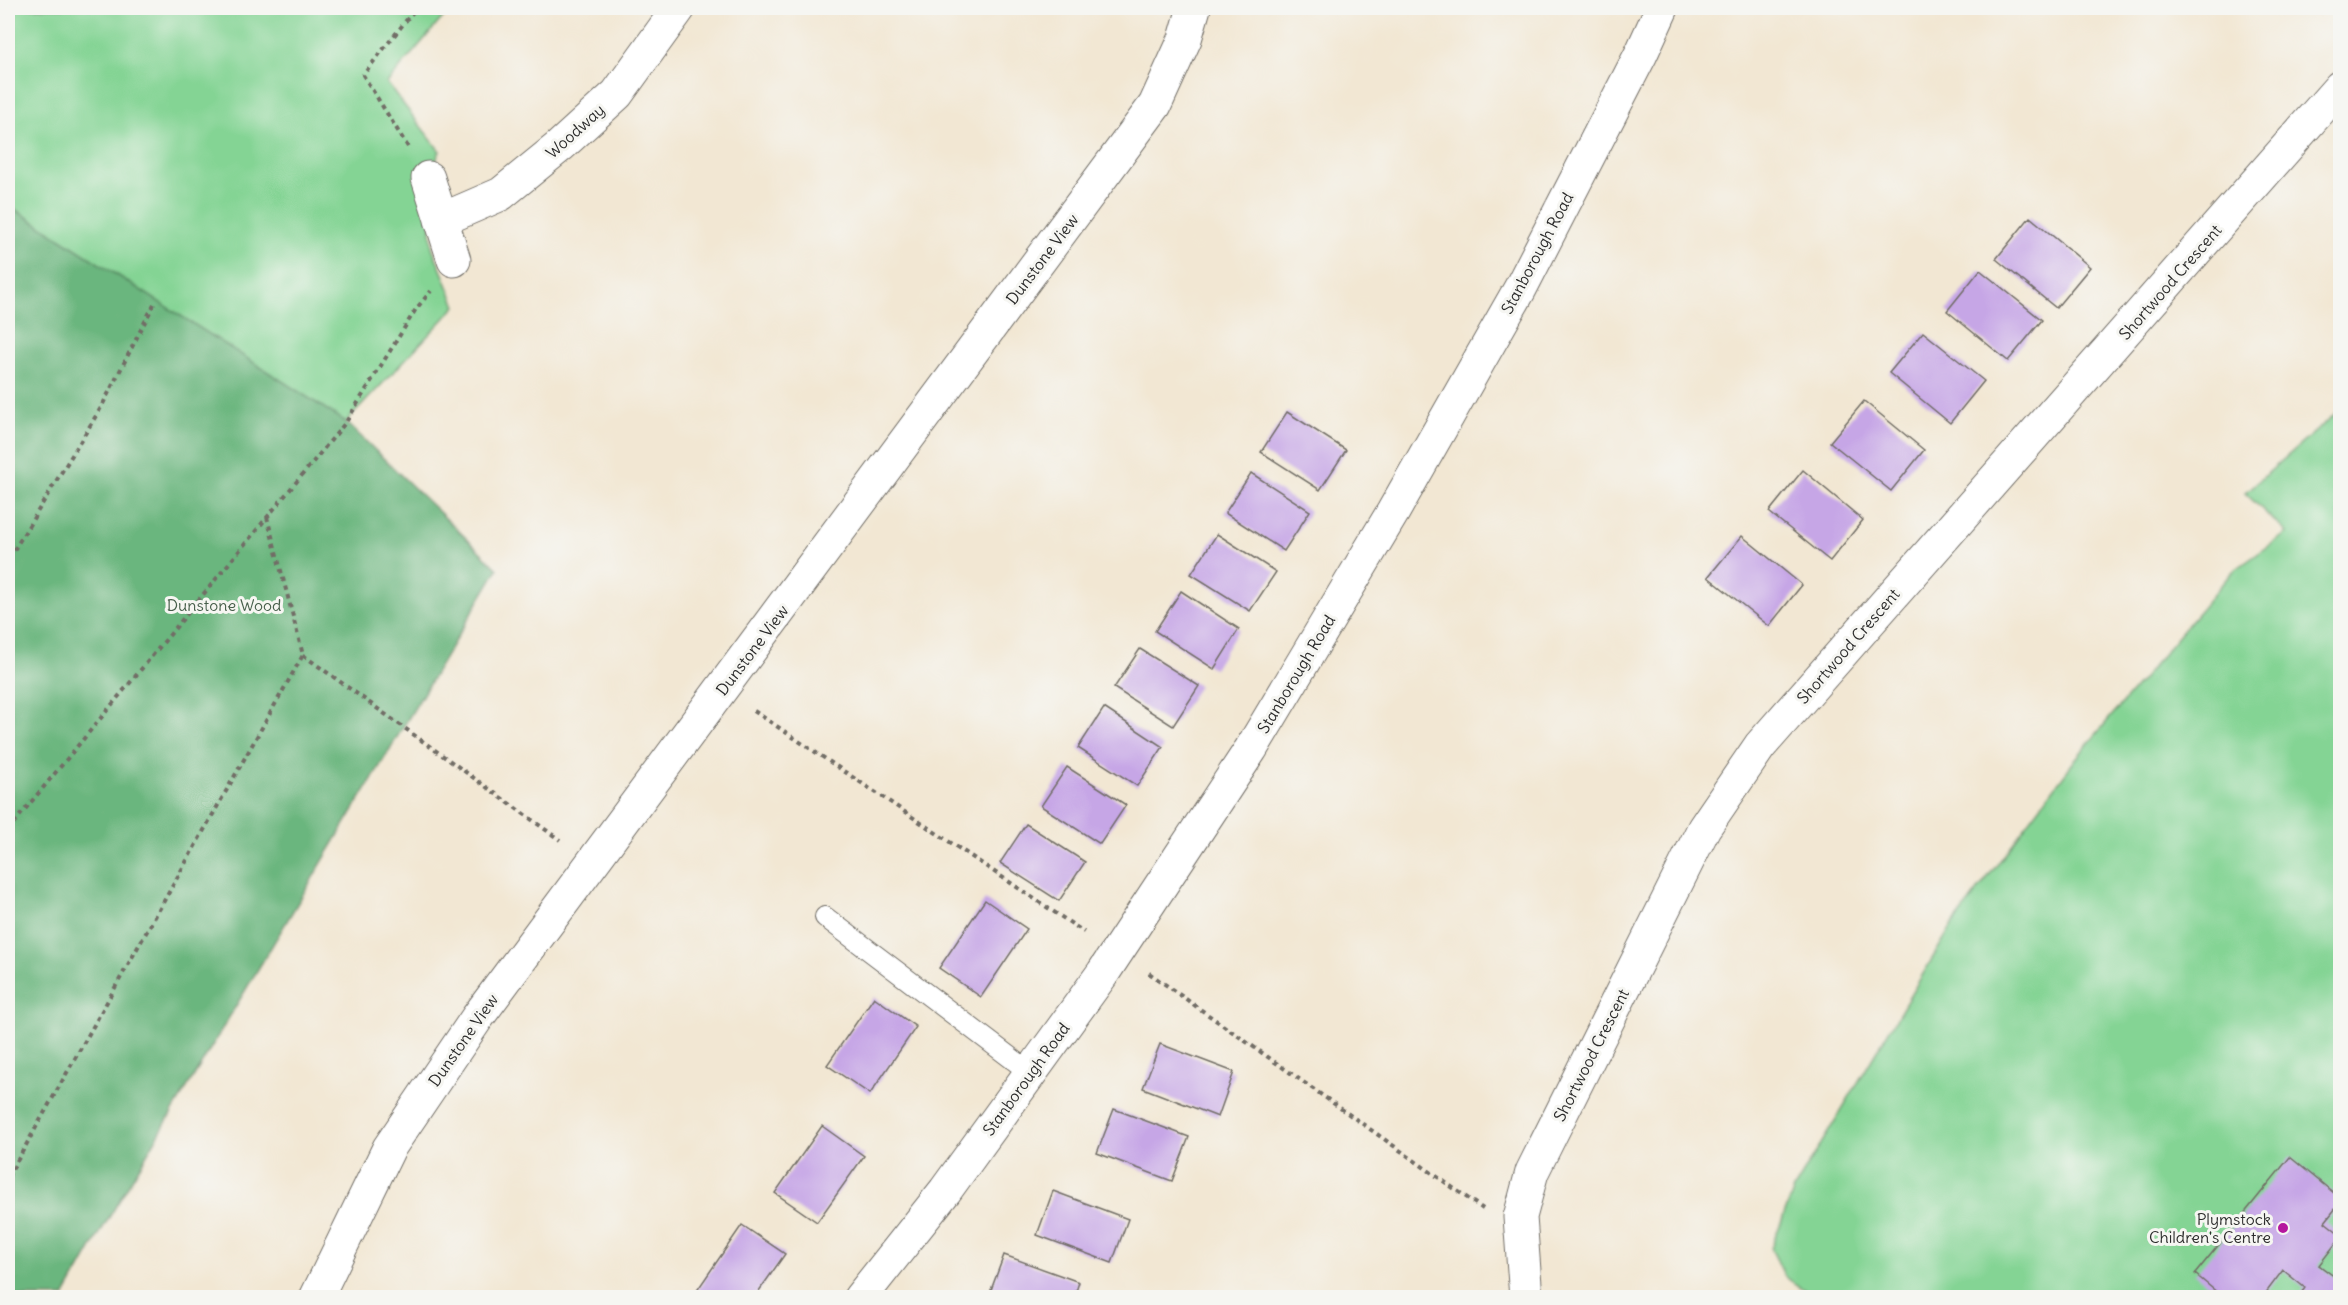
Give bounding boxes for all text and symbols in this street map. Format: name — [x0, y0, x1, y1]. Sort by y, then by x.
street label: Woodway — [542, 99, 608, 163]
street label: Stanborough Road — [1497, 189, 1577, 317]
street label: Dunstone View — [1001, 209, 1083, 308]
street label: Shortwood Crescent — [2114, 220, 2226, 344]
street label: Shortwood Crescent — [1792, 584, 1904, 708]
park label: Dunstone Wood — [167, 595, 281, 615]
street label: Dunstone View — [711, 600, 793, 699]
street label: Stanborough Road — [1253, 611, 1339, 737]
street label: Shortwood Crescent — [1549, 985, 1633, 1125]
street label: Dunstone View — [424, 990, 502, 1090]
street label: Stanborough Road — [978, 1019, 1074, 1139]
place label: Plymstock Children's Centre — [2149, 1209, 2271, 1247]
marker: Plymstock Children's Centre — [2276, 1221, 2290, 1235]

